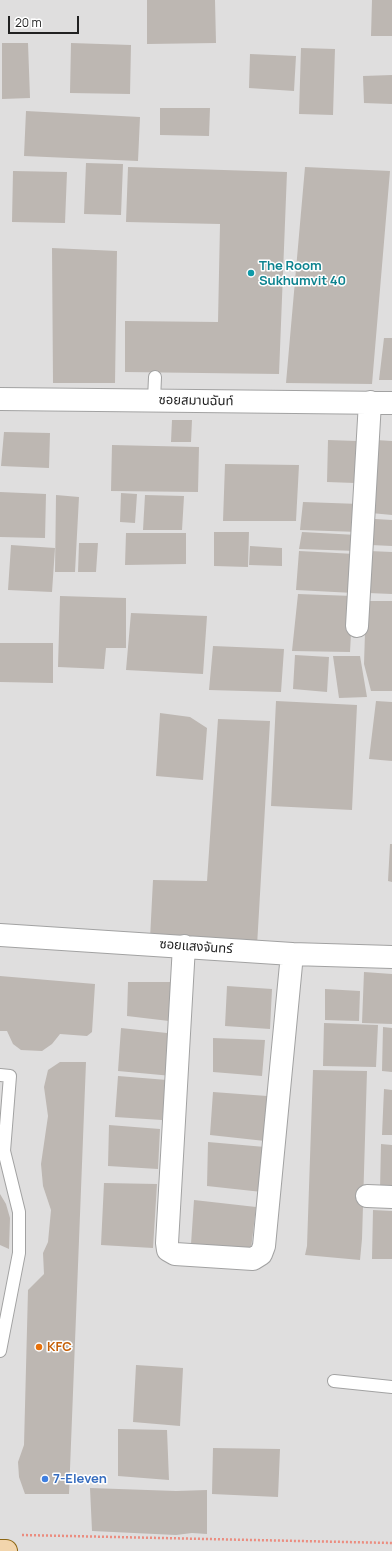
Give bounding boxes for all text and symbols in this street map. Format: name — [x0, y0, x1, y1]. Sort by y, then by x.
scale bar — [10, 8, 81, 34]
text: 20 m — [15, 14, 42, 31]
place label: The Room Sukhumvit 40 — [259, 258, 346, 289]
marker: The Room Sukhumvit 40 — [246, 268, 256, 278]
street label: ซอยสมานฉันท์ — [158, 393, 234, 409]
street label: ซอยแสงจันทร์ — [159, 937, 233, 957]
place label: KFC — [47, 1339, 72, 1355]
marker: KFC — [34, 1342, 44, 1352]
place label: 7-Eleven — [53, 1471, 107, 1487]
marker: 7-Eleven — [40, 1474, 50, 1484]

